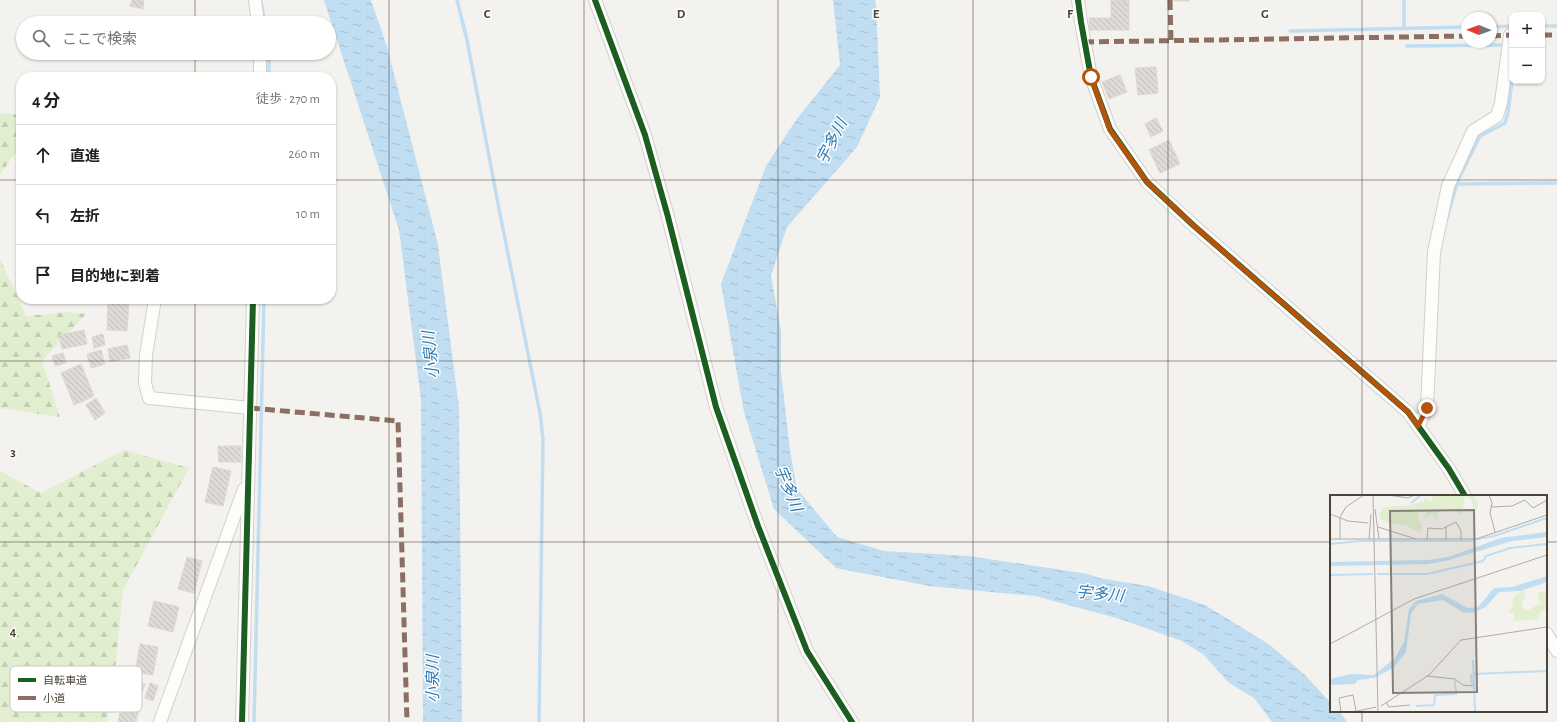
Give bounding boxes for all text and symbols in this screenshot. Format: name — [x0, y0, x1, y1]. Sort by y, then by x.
text: C — [484, 8, 491, 21]
text: D — [677, 8, 686, 21]
text: E — [873, 8, 880, 21]
text: F — [1067, 8, 1074, 21]
text: G — [1261, 8, 1269, 21]
north arrow — [1461, 12, 1497, 48]
map controls — [1509, 12, 1545, 84]
button: + — [1509, 12, 1545, 48]
search box — [16, 16, 336, 60]
icon: search — [30, 27, 52, 49]
text: ここで検索 — [62, 32, 137, 47]
button: − — [1509, 48, 1545, 84]
route start — [1082, 68, 1100, 86]
text: 4 分 — [32, 92, 60, 109]
text: 徒歩 · 270 m — [256, 93, 320, 106]
water label: 宇多川 — [813, 114, 851, 166]
icon: ahead — [32, 144, 54, 166]
text: 260 m — [289, 148, 320, 161]
text: 直進 — [70, 149, 100, 164]
icon: left — [32, 204, 54, 226]
text: 10 m — [296, 208, 320, 221]
text: 左折 — [70, 209, 100, 224]
icon: arrive — [32, 264, 54, 286]
text: 目的地に到着 — [70, 269, 160, 284]
water label: 小泉川 — [419, 328, 441, 380]
route end — [1418, 399, 1436, 417]
text: 3 — [10, 446, 16, 459]
water label: 宇多川 — [772, 463, 806, 515]
inset map — [1330, 495, 1547, 712]
water label: 宇多川 — [1075, 583, 1127, 605]
text: 4 — [10, 626, 17, 639]
water label: 小泉川 — [424, 653, 441, 703]
legend — [10, 666, 142, 712]
text: 自転車道 — [43, 674, 87, 686]
text: 小道 — [43, 692, 65, 704]

